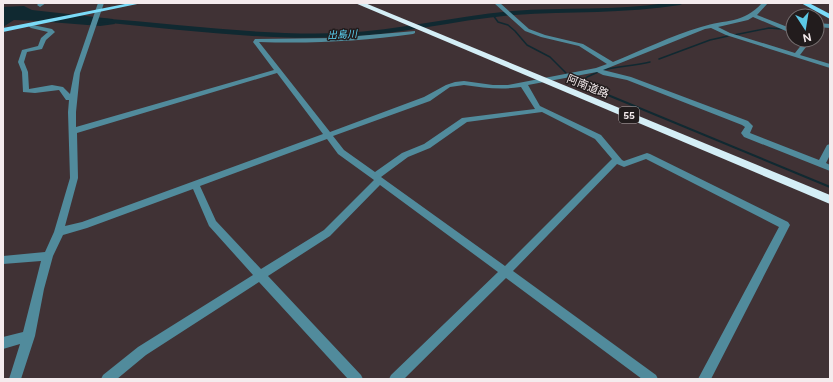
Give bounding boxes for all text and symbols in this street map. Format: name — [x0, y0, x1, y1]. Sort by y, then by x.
north arrow — [785, 8, 825, 48]
water label: 出島川 — [327, 27, 358, 42]
text: N — [801, 30, 812, 45]
street label: 阿南道路 — [565, 72, 611, 101]
road number: 55 — [619, 107, 639, 123]

